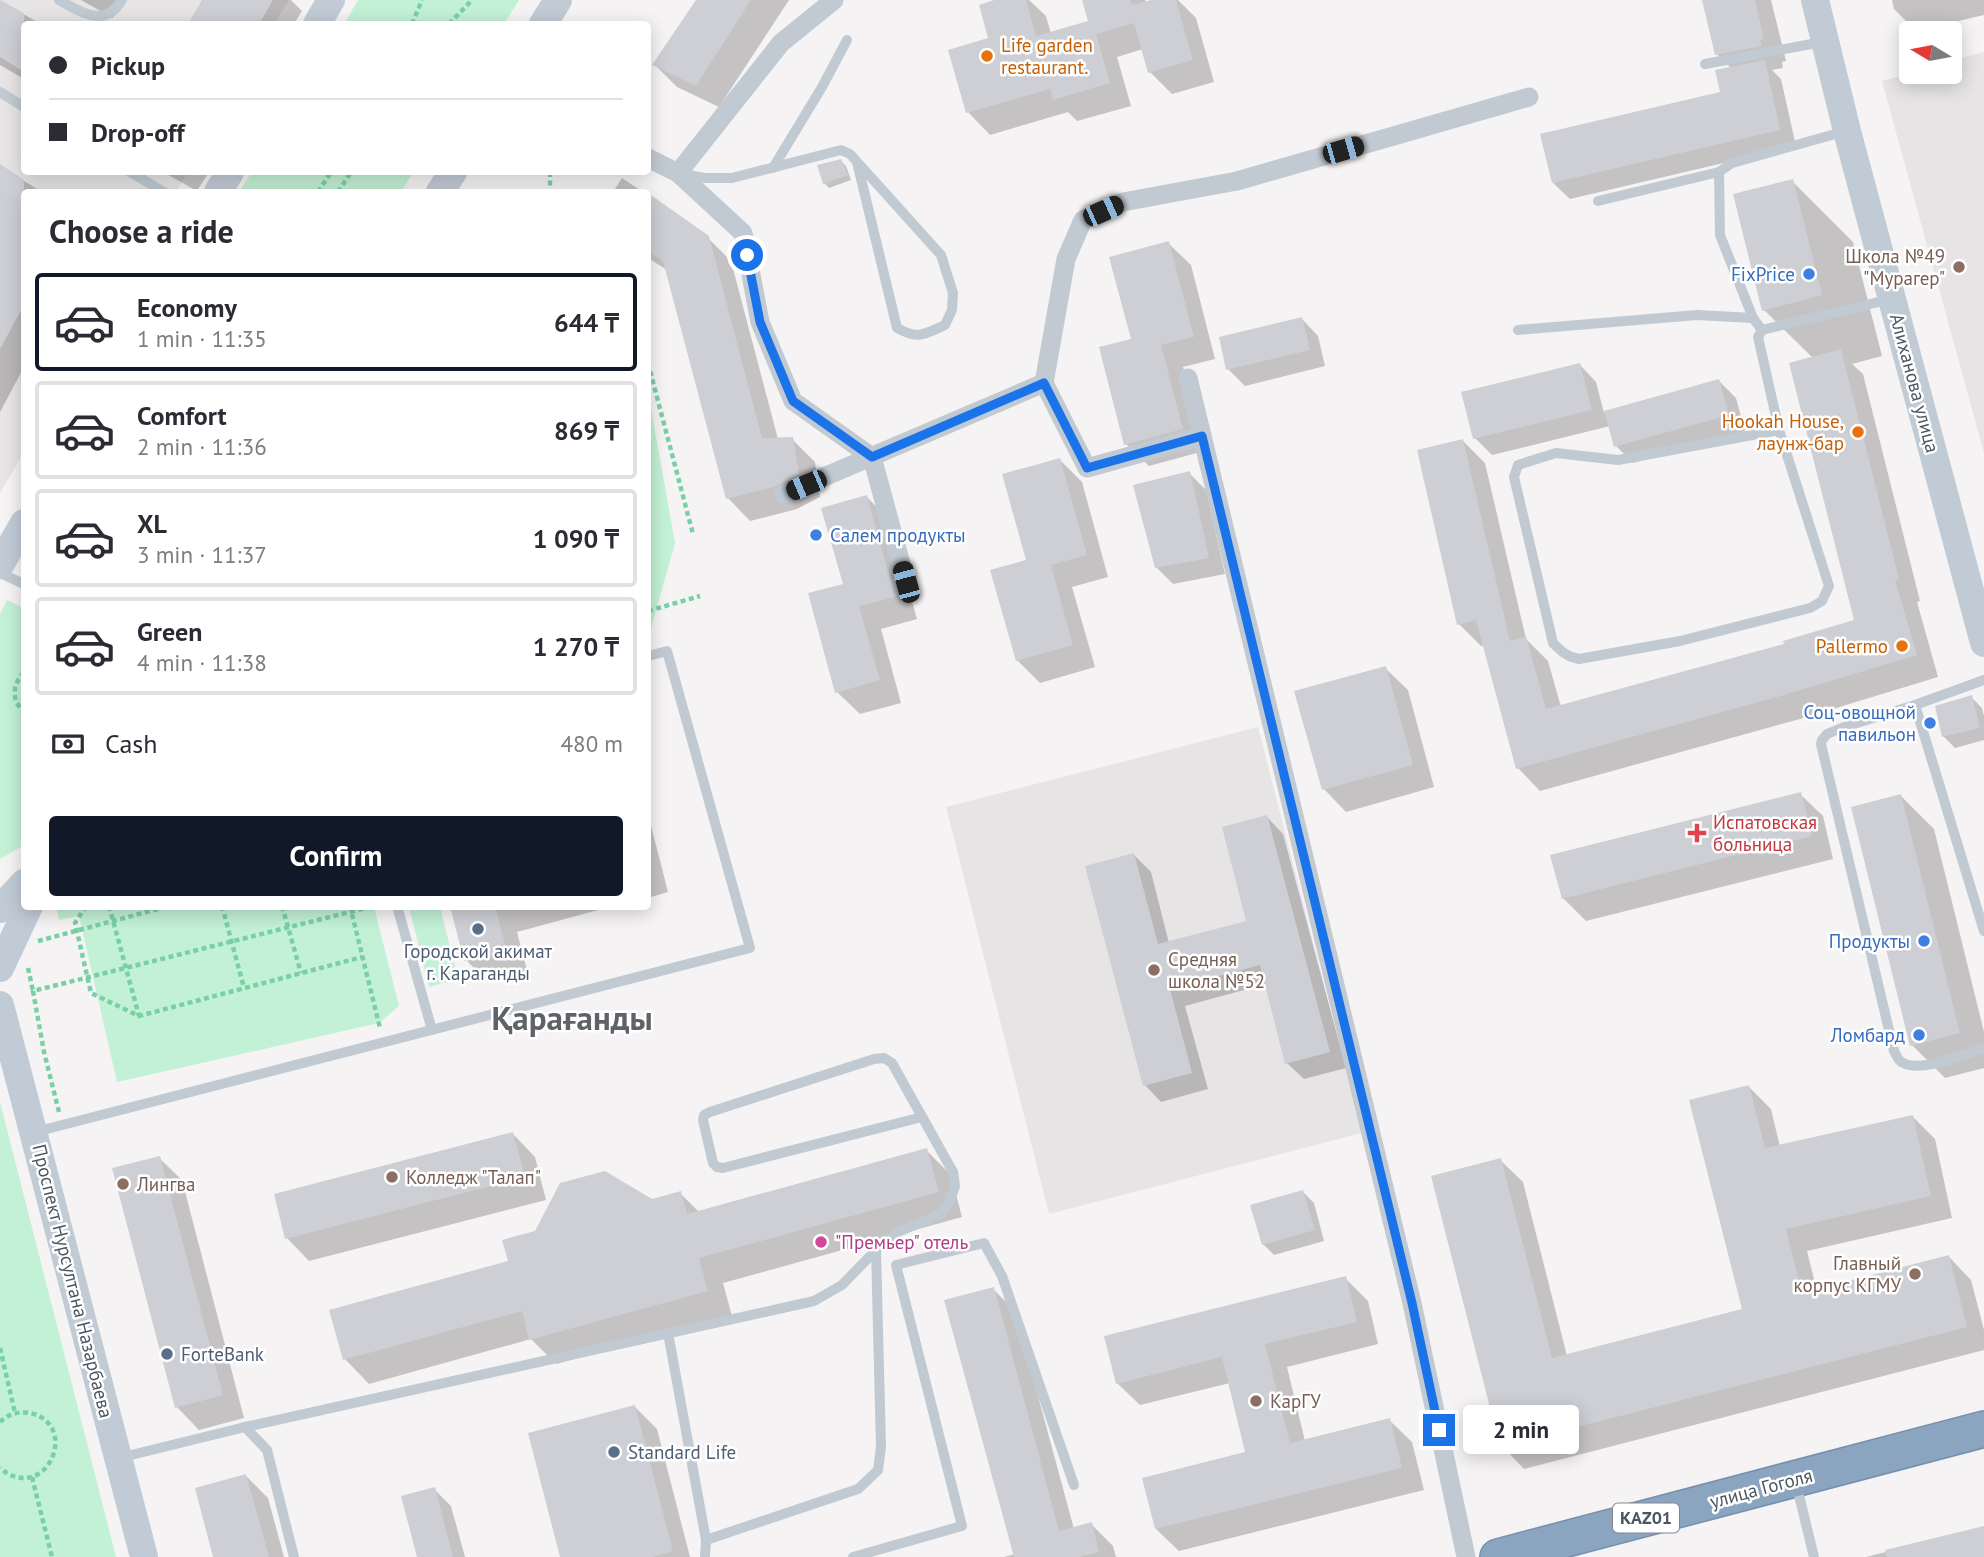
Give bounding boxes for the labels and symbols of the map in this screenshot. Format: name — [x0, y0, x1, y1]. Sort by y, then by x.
north arrow — [1899, 21, 1962, 84]
place label: Life garden restaurant. — [1001, 33, 1093, 79]
marker: Life garden restaurant. — [979, 48, 995, 64]
car — [1320, 134, 1367, 166]
car — [1080, 193, 1127, 229]
route start — [731, 239, 763, 271]
place label: Школа №49 "Мурагер" — [1845, 244, 1945, 290]
marker: Школа №49 "Мурагер" — [1951, 259, 1967, 275]
place label: FixPrice — [1731, 262, 1795, 286]
marker: FixPrice — [1801, 266, 1817, 282]
street label: Алиханова улица — [1885, 311, 1945, 455]
place label: Hookah House, лаунж-бар — [1722, 409, 1844, 455]
marker: Hookah House, лаунж-бар — [1850, 424, 1866, 440]
car — [783, 467, 830, 503]
place label: Салем продукты — [830, 523, 966, 547]
marker: Салем продукты — [808, 527, 824, 543]
car — [891, 559, 922, 605]
place label: Pallermo — [1816, 634, 1888, 658]
marker: Pallermo — [1894, 638, 1910, 654]
place label: Соц-овощной павильон — [1803, 700, 1916, 746]
marker: Соц-овощной павильон — [1922, 715, 1938, 731]
place label: Испатовская больница — [1713, 810, 1817, 856]
marker: Испатовская больница — [1687, 823, 1707, 843]
marker: Городской акимат г. Караганды — [470, 921, 486, 937]
place label: Продукты — [1829, 929, 1910, 953]
marker: Продукты — [1916, 933, 1932, 949]
place label: Городской акимат г. Караганды — [404, 939, 553, 985]
place label: Средняя школа №52 — [1168, 947, 1265, 993]
marker: Средняя школа №52 — [1146, 962, 1162, 978]
district label: Қарағанды — [491, 996, 653, 1039]
place label: Ломбард — [1830, 1023, 1905, 1047]
marker: Ломбард — [1911, 1027, 1927, 1043]
street label: Проспект Нурсултана Назарбаева — [27, 1142, 119, 1420]
place label: Колледж "Талап" — [406, 1165, 541, 1189]
marker: Колледж "Талап" — [384, 1169, 400, 1185]
place label: Лингва — [136, 1172, 195, 1196]
marker: Лингва — [115, 1176, 131, 1192]
place label: "Премьер" отель — [835, 1230, 968, 1254]
marker: "Премьер" отель — [813, 1234, 829, 1250]
place label: Главный корпус КГМУ — [1794, 1251, 1901, 1297]
marker: Главный корпус КГМУ — [1907, 1266, 1923, 1282]
place label: ForteBank — [181, 1342, 264, 1366]
marker: ForteBank — [159, 1346, 175, 1362]
place label: КарГУ — [1270, 1389, 1321, 1413]
marker: КарГУ — [1248, 1393, 1264, 1409]
callout: 2 min — [1464, 1406, 1579, 1454]
route end — [1423, 1414, 1455, 1446]
place label: Standard Life — [628, 1440, 736, 1464]
marker: Standard Life — [606, 1444, 622, 1460]
street label: улица Гоголя — [1707, 1463, 1815, 1513]
road number: KАZ01 — [1613, 1504, 1679, 1532]

